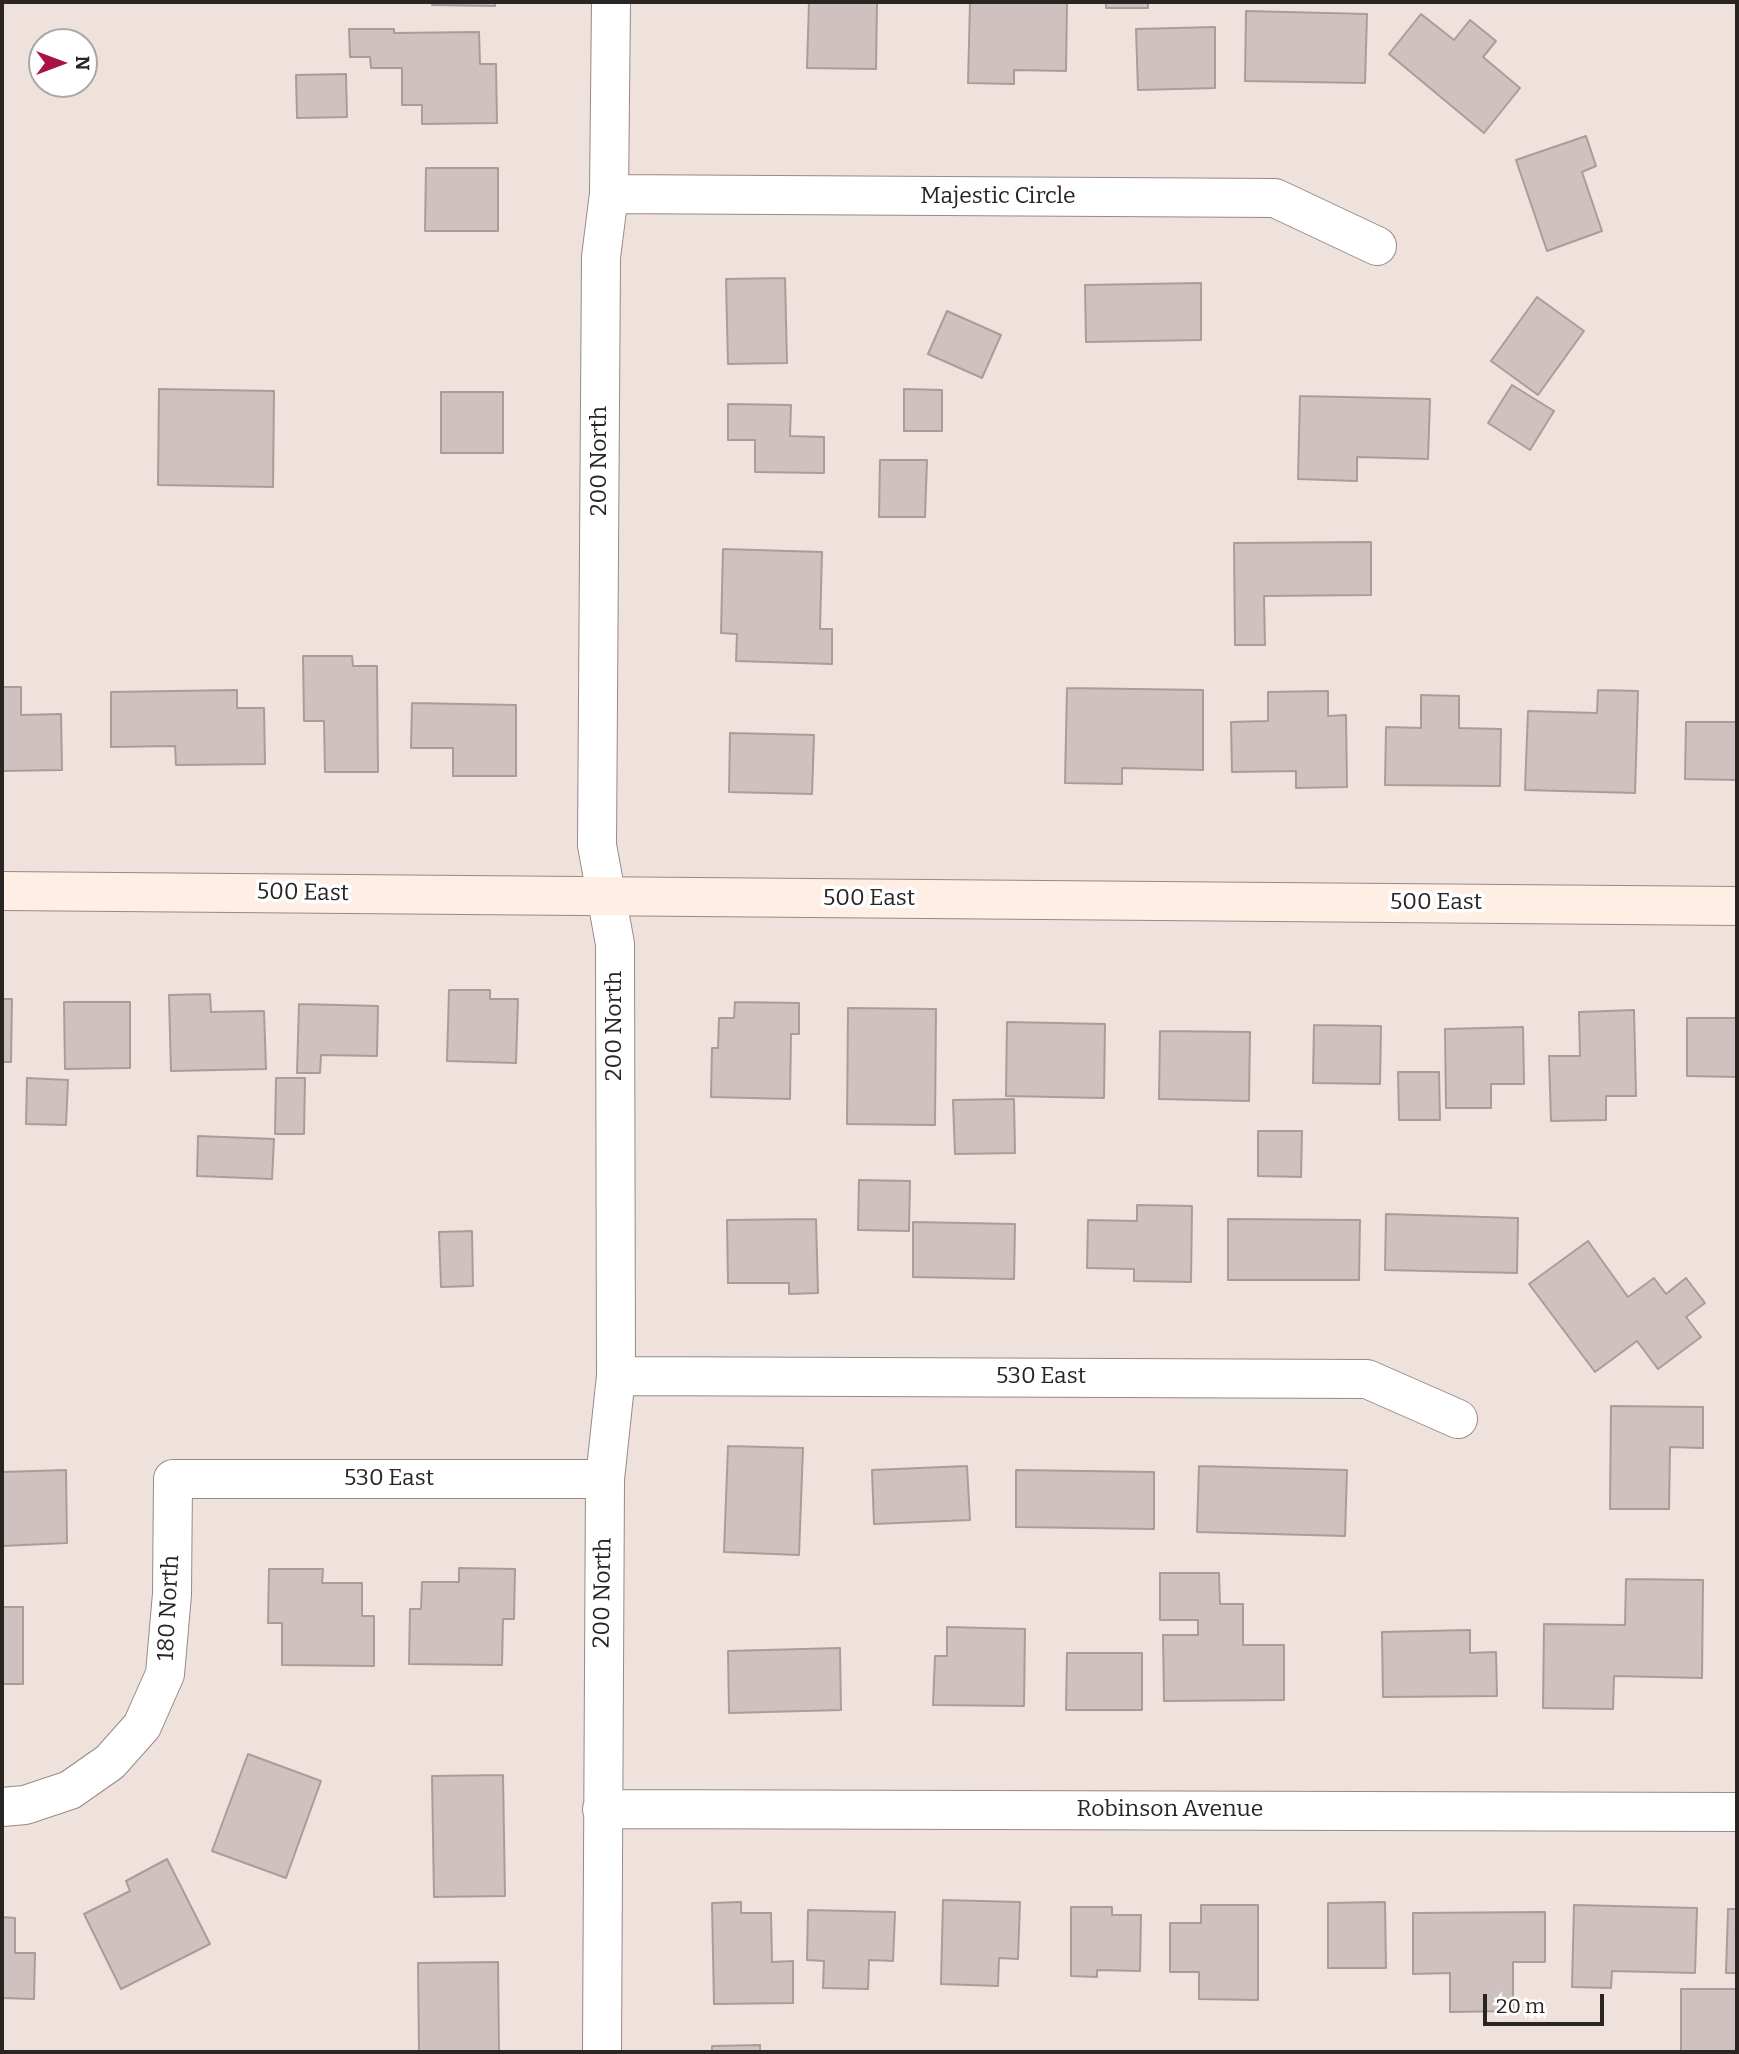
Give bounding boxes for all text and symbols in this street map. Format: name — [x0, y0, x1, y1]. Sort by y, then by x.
north arrow — [28, 28, 98, 98]
text: N — [71, 56, 94, 70]
street label: Majestic Circle — [920, 183, 1076, 211]
street label: 200 North — [586, 406, 614, 516]
street label: 500 East — [257, 878, 349, 908]
street label: 500 East — [823, 885, 915, 913]
street label: 500 East — [1390, 889, 1482, 917]
street label: 200 North — [601, 971, 629, 1081]
street label: 530 East — [996, 1363, 1086, 1391]
street label: 530 East — [344, 1465, 434, 1493]
street label: 200 North — [588, 1538, 618, 1648]
street label: 180 North — [152, 1554, 186, 1662]
street label: Robinson Avenue — [1077, 1796, 1263, 1824]
scale bar — [1487, 1980, 1608, 2024]
text: 20 m — [1496, 1993, 1545, 2019]

